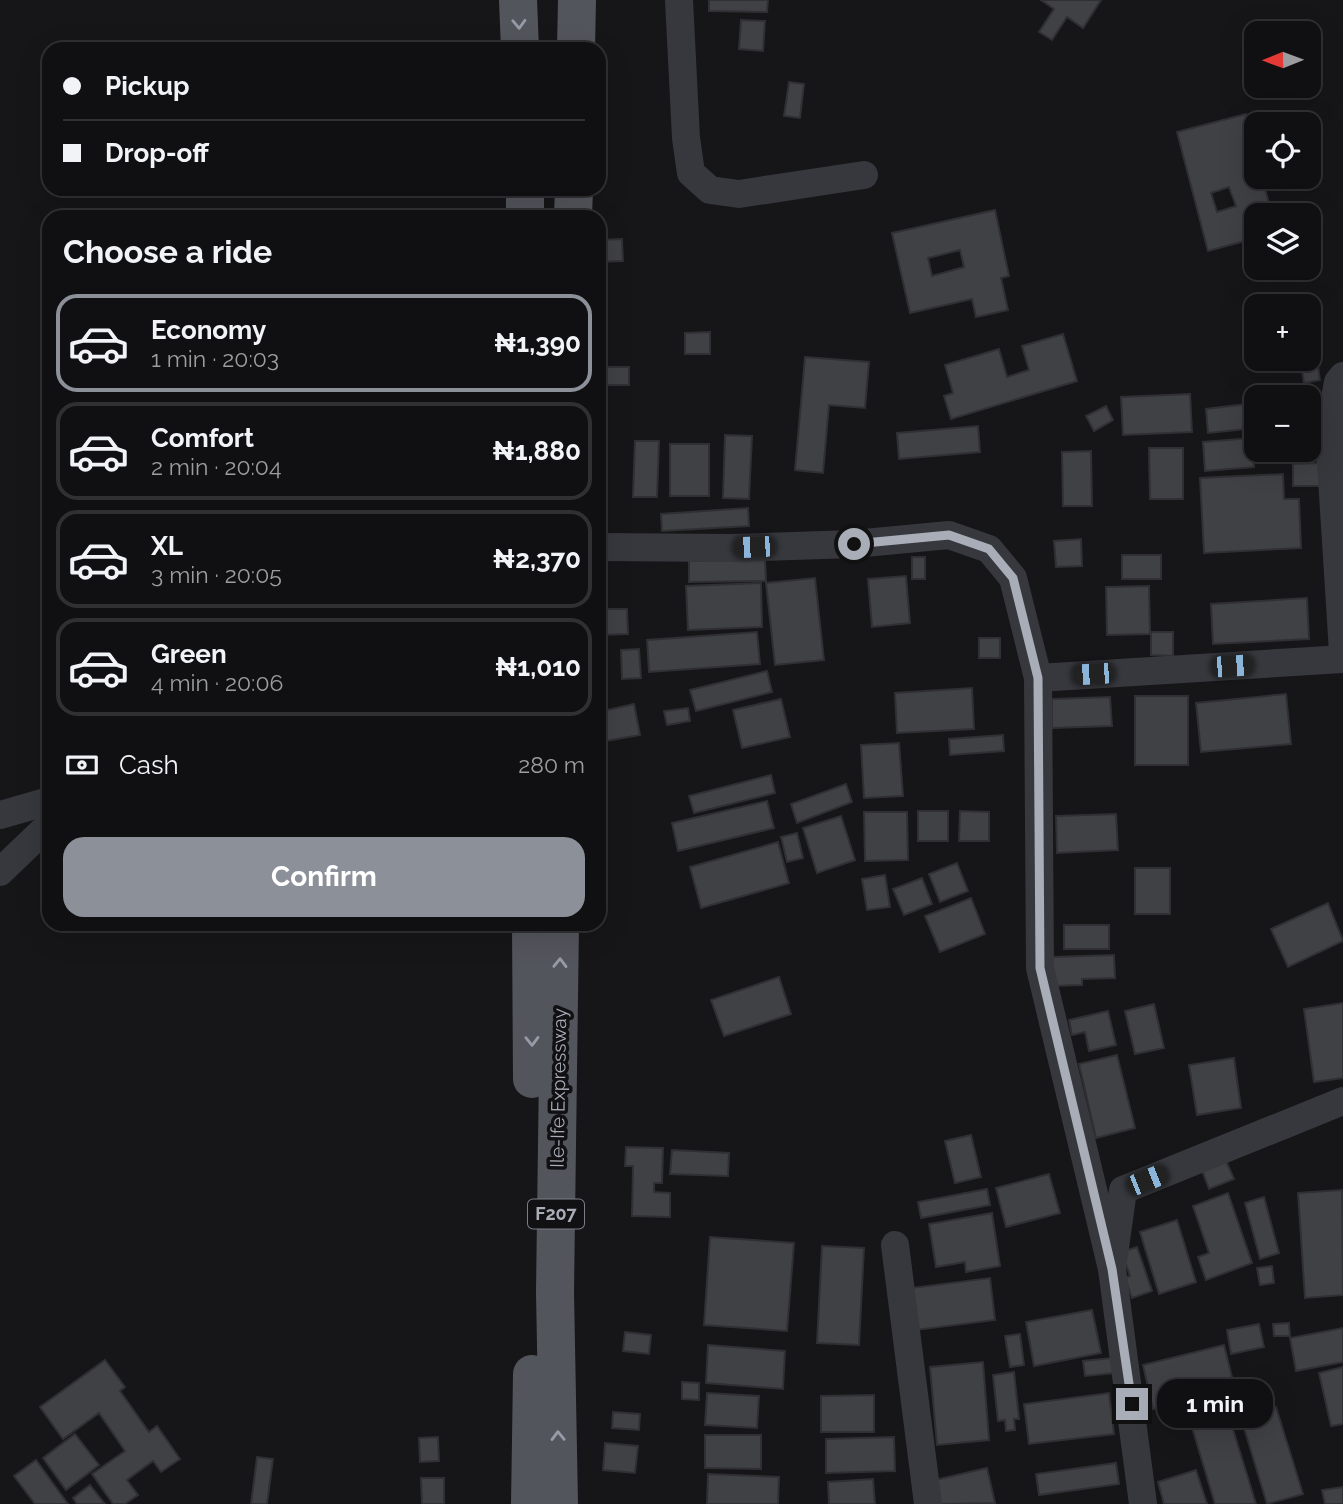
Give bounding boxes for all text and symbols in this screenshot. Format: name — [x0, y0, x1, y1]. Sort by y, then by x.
one-way arrow — [512, 19, 527, 30]
north arrow — [1244, 21, 1321, 98]
map controls — [1244, 21, 1321, 462]
text: Pickup — [105, 71, 190, 101]
button: locate — [1244, 112, 1321, 189]
text: Drop-off — [105, 138, 209, 168]
button: layers — [1244, 203, 1321, 280]
text: Choose a ride — [63, 233, 272, 270]
button: + — [1244, 294, 1321, 371]
icon: car — [67, 312, 130, 375]
text: Economy — [151, 315, 266, 345]
text: ₦1,390 — [494, 328, 581, 358]
text: 1 min · 20:03 — [151, 345, 279, 372]
button: − — [1244, 385, 1321, 462]
icon: car — [67, 420, 130, 483]
text: Comfort — [151, 423, 254, 453]
text: ₦1,880 — [492, 436, 581, 466]
text: 2 min · 20:04 — [151, 453, 282, 480]
icon: car — [67, 528, 130, 591]
route start — [838, 528, 870, 560]
text: XL — [151, 531, 183, 561]
car — [733, 536, 776, 558]
text: ₦2,370 — [493, 544, 581, 574]
text: 3 min · 20:05 — [151, 561, 282, 588]
icon: car — [67, 636, 130, 699]
text: Green — [151, 639, 227, 669]
text: ₦1,010 — [495, 652, 581, 682]
car — [1211, 654, 1254, 678]
car — [1072, 662, 1115, 686]
text: 4 min · 20:06 — [151, 669, 283, 696]
icon: cash — [63, 746, 101, 784]
text: Cash — [119, 750, 179, 780]
text: 280 m — [518, 751, 585, 778]
button: Confirm — [63, 837, 585, 917]
one-way arrow — [552, 958, 568, 968]
street label: Ile-Ife Expressway — [546, 1008, 570, 1168]
one-way arrow — [524, 1036, 540, 1047]
car — [1124, 1162, 1171, 1198]
road number: F207 — [528, 1199, 584, 1228]
callout: 1 min — [1156, 1380, 1272, 1428]
route end — [1116, 1388, 1148, 1420]
text: 1 min — [1186, 1390, 1244, 1417]
one-way arrow — [550, 1430, 566, 1441]

